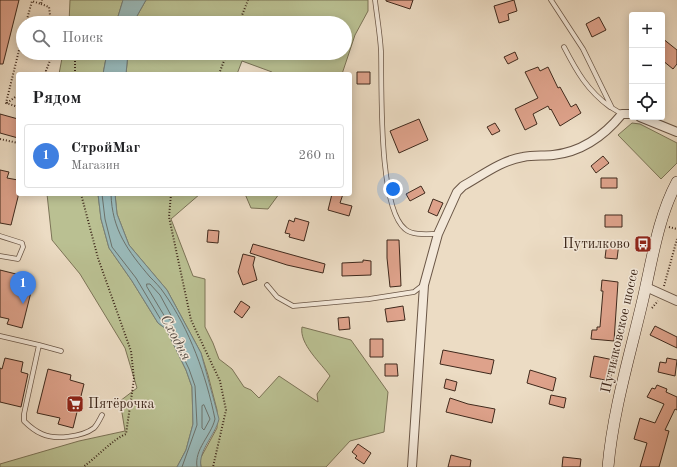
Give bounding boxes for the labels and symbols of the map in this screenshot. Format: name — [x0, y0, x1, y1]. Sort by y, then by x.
your location — [383, 179, 403, 199]
bus stop icon: Путилково — [633, 234, 653, 254]
place label: Путилково — [563, 237, 630, 251]
street label: Путилковское шоссе — [599, 268, 641, 394]
pin: 1 — [10, 271, 36, 304]
water label: Сходня — [157, 313, 193, 363]
supermarket icon: Пятёрочка — [65, 394, 85, 414]
place label: Пятёрочка — [88, 397, 155, 411]

